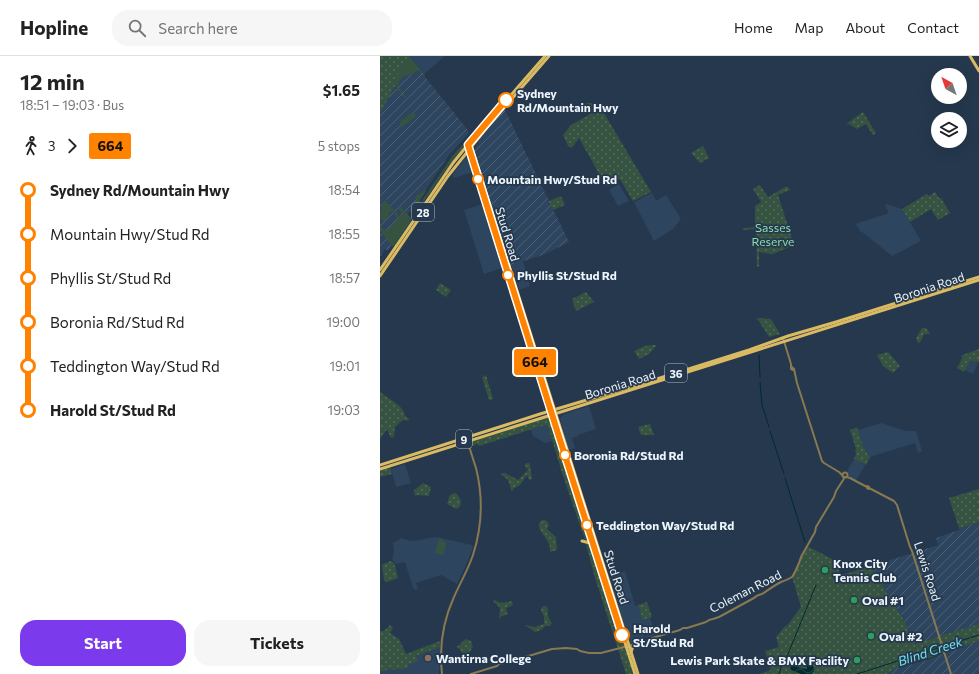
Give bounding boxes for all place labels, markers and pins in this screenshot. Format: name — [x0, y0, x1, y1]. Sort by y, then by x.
place label: Sydney Rd/Mountain Hwy — [517, 86, 619, 114]
marker: Sydney Rd/Mountain Hwy — [498, 92, 514, 108]
place label: Mountain Hwy/Stud Rd — [487, 172, 617, 186]
marker: Mountain Hwy/Stud Rd — [472, 173, 484, 185]
place label: Phyllis St/Stud Rd — [517, 268, 617, 282]
marker: Phyllis St/Stud Rd — [502, 269, 514, 281]
place label: Boronia Rd/Stud Rd — [574, 448, 684, 462]
marker: Boronia Rd/Stud Rd — [559, 449, 571, 461]
place label: Teddington Way/Stud Rd — [596, 518, 734, 532]
marker: Teddington Way/Stud Rd — [581, 519, 593, 531]
place label: Knox City Tennis Club — [833, 556, 897, 584]
marker: Knox City Tennis Club — [820, 565, 830, 575]
place label: Oval #1 — [862, 593, 904, 607]
marker: Oval #1 — [849, 595, 859, 605]
place label: Harold St/Stud Rd — [633, 621, 694, 649]
marker: Harold St/Stud Rd — [614, 627, 630, 643]
place label: Oval #2 — [879, 629, 922, 643]
marker: Oval #2 — [866, 631, 876, 641]
place label: Wantirna College — [436, 651, 531, 665]
marker: Wantirna College — [423, 653, 433, 663]
place label: Lewis Park Skate & BMX Facility — [670, 653, 849, 667]
marker: Lewis Park Skate & BMX Facility — [852, 655, 862, 665]

